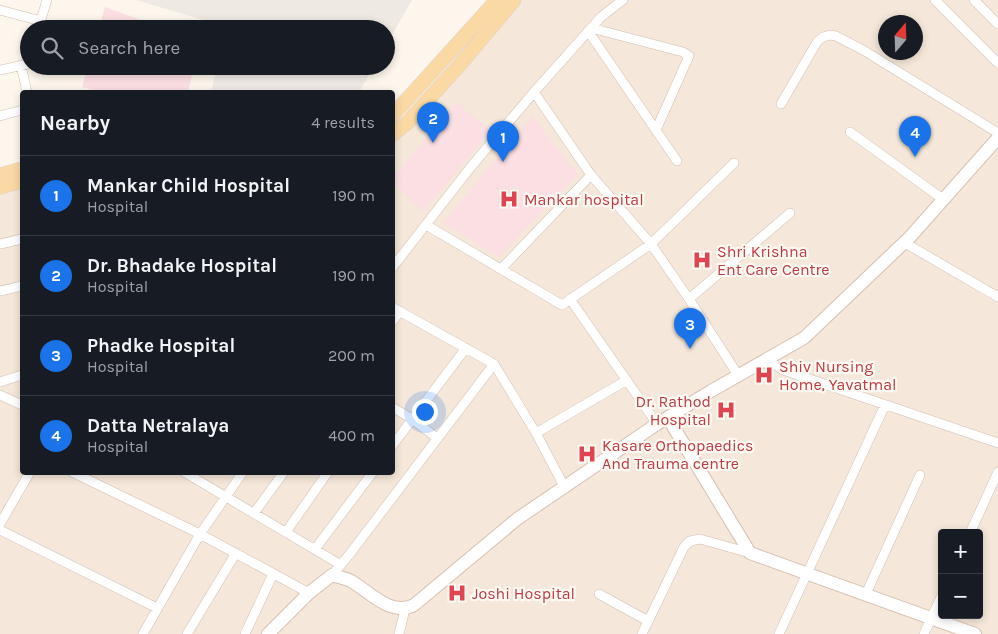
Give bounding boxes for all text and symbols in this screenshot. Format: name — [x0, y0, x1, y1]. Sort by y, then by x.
north arrow — [878, 15, 923, 60]
search box — [20, 20, 395, 75]
icon: search — [38, 34, 66, 62]
text: Search here — [78, 37, 180, 59]
pin: 2 — [417, 102, 449, 143]
text: Nearby — [40, 111, 110, 135]
text: 4 results — [311, 113, 375, 132]
pin: 4 — [899, 116, 931, 157]
pin: 1 — [487, 121, 519, 162]
text: Mankar Child Hospital — [87, 175, 290, 197]
text: 1 — [53, 186, 59, 205]
text: 190 m — [332, 186, 375, 205]
hospital icon: Mankar hospital — [498, 188, 520, 210]
place label: Mankar hospital — [524, 190, 644, 209]
text: Hospital — [87, 197, 148, 216]
place label: Shri Krishna Ent Care Centre — [717, 242, 830, 279]
hospital icon: Shri Krishna Ent Care Centre — [691, 249, 713, 271]
text: Dr. Bhadake Hospital — [87, 255, 277, 277]
text: 2 — [51, 266, 61, 285]
text: 190 m — [332, 266, 375, 285]
text: Hospital — [87, 277, 148, 296]
pin: 3 — [674, 308, 706, 349]
text: Phadke Hospital — [87, 335, 235, 357]
text: 3 — [51, 346, 61, 365]
text: 200 m — [328, 346, 375, 365]
text: Hospital — [87, 357, 148, 376]
place label: Shiv Nursing Home, Yavatmal — [779, 357, 897, 394]
hospital icon: Shiv Nursing Home, Yavatmal — [753, 364, 775, 386]
place label: Dr. Rathod Hospital — [635, 392, 711, 429]
your location — [412, 399, 438, 425]
hospital icon: Dr. Rathod Hospital — [715, 399, 737, 421]
text: Datta Netralaya — [87, 415, 229, 437]
text: 4 — [51, 426, 61, 445]
text: 400 m — [328, 426, 375, 445]
place label: Kasare Orthopaedics And Trauma centre — [602, 436, 753, 473]
text: Hospital — [87, 437, 148, 456]
hospital icon: Kasare Orthopaedics And Trauma centre — [576, 443, 598, 465]
map controls — [938, 529, 983, 619]
button: + — [938, 529, 983, 574]
button: − — [938, 574, 983, 619]
hospital icon: Joshi Hospital — [446, 582, 468, 604]
place label: Joshi Hospital — [472, 584, 575, 603]

